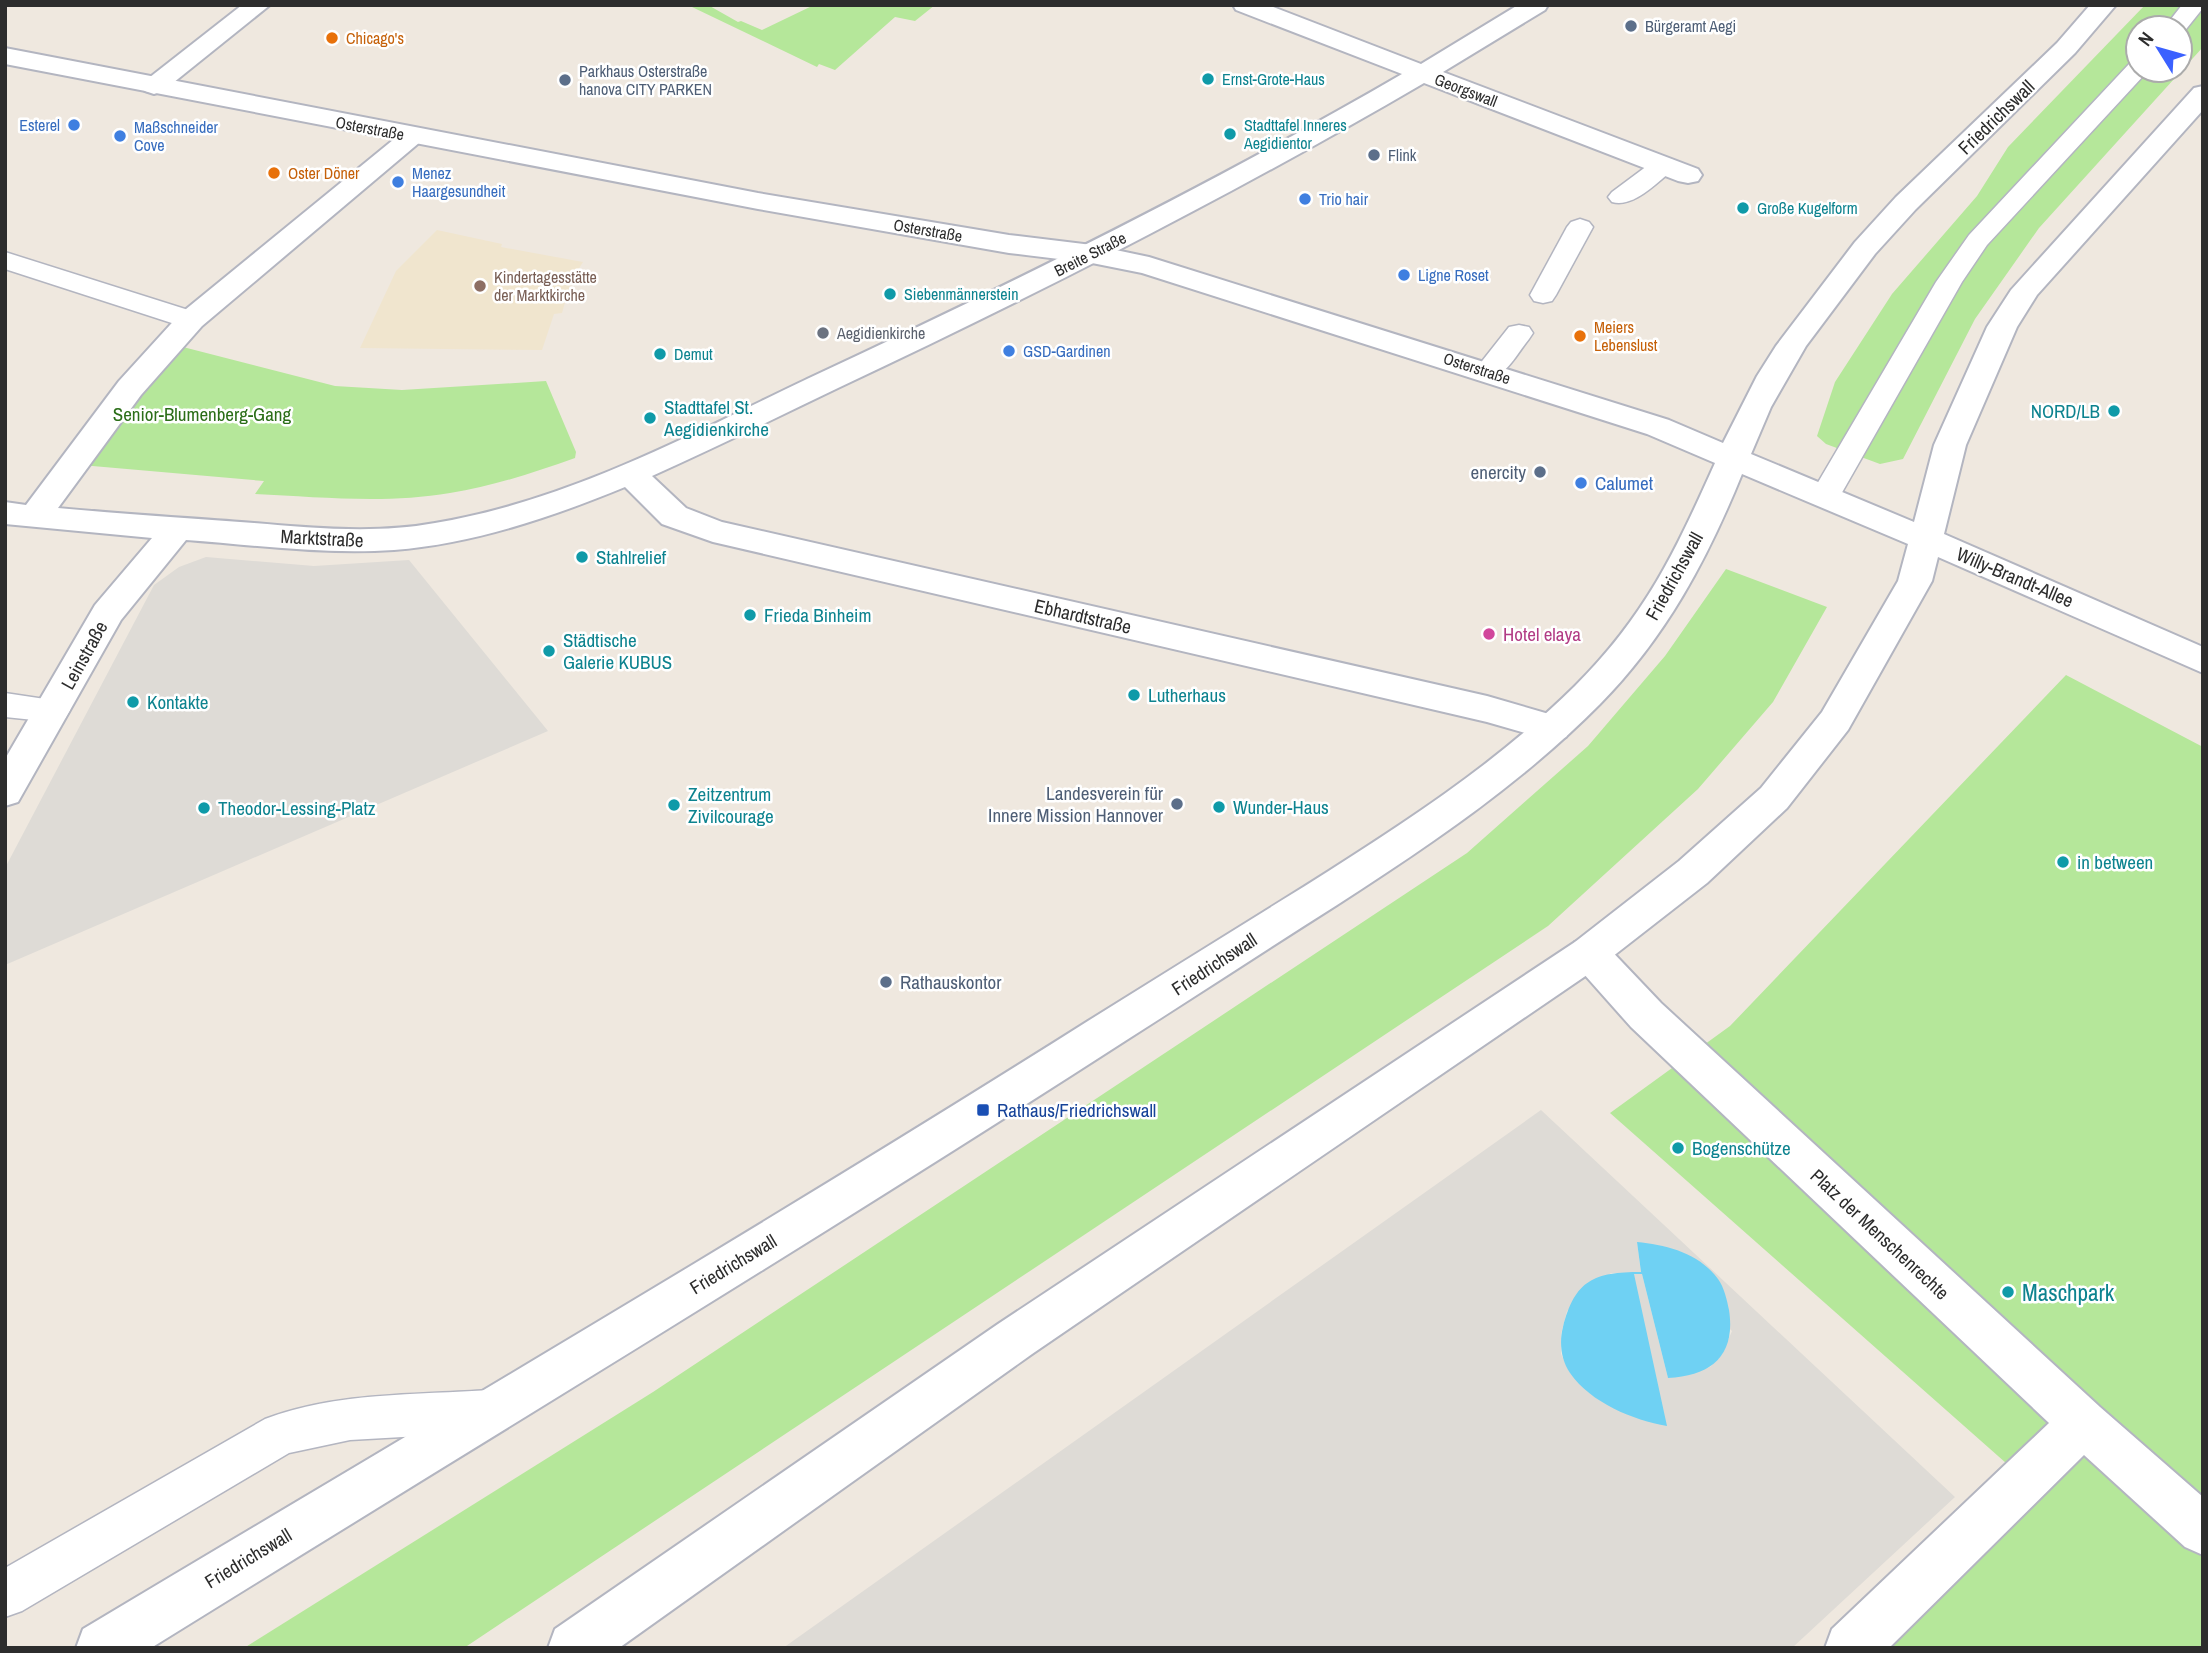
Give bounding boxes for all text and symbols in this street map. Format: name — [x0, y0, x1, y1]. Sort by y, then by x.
north arrow — [2124, 14, 2194, 84]
place label: Bürgeramt Aegi — [1645, 15, 1736, 37]
marker: Bürgeramt Aegi — [1623, 18, 1639, 34]
text: N — [2132, 26, 2159, 51]
place label: Chicago's — [346, 27, 404, 49]
marker: Chicago's — [324, 30, 340, 46]
place label: Parkhaus Osterstraße hanova CITY PARKEN — [579, 60, 712, 100]
place label: Ernst-Grote-Haus — [1222, 68, 1325, 90]
street label: Georgswall — [1431, 68, 1501, 112]
marker: Ernst-Grote-Haus — [1200, 71, 1216, 87]
marker: Parkhaus Osterstraße hanova CITY PARKEN — [557, 72, 573, 88]
street label: Friedrichswall — [1952, 74, 2040, 160]
street label: Osterstraße — [334, 111, 406, 145]
place label: Esterel — [19, 114, 60, 136]
place label: Stadttafel Inneres Aegidientor — [1243, 114, 1347, 154]
place label: Maßschneider Cove — [134, 116, 218, 156]
marker: Esterel — [66, 117, 82, 133]
marker: Stadttafel Inneres Aegidientor — [1222, 126, 1238, 142]
marker: Maßschneider Cove — [112, 128, 128, 144]
place label: Flink — [1388, 144, 1417, 166]
marker: Flink — [1366, 147, 1382, 163]
place label: Oster Döner — [288, 162, 360, 184]
place label: Menez Haargesundheit — [412, 162, 506, 202]
marker: Oster Döner — [266, 165, 282, 181]
marker: Menez Haargesundheit — [390, 174, 406, 190]
place label: Trio hair — [1319, 188, 1369, 210]
marker: Trio hair — [1297, 191, 1313, 207]
place label: Große Kugelform — [1757, 197, 1858, 219]
marker: Große Kugelform — [1735, 200, 1751, 216]
street label: Osterstraße — [892, 213, 964, 247]
street label: Breite Straße — [1050, 226, 1130, 282]
place label: Ligne Roset — [1418, 264, 1489, 286]
place label: Kindertagesstätte der Marktkirche — [494, 266, 597, 306]
marker: Ligne Roset — [1396, 267, 1412, 283]
marker: Kindertagesstätte der Marktkirche — [472, 278, 488, 294]
place label: Siebenmännerstein — [904, 283, 1019, 305]
marker: Siebenmännerstein — [882, 286, 898, 302]
place label: Meiers Lebenslust — [1594, 316, 1658, 356]
place label: Aegidienkirche — [836, 322, 925, 344]
marker: Aegidienkirche — [815, 325, 831, 341]
marker: Meiers Lebenslust — [1572, 328, 1588, 344]
place label: GSD-Gardinen — [1023, 340, 1111, 362]
place label: Demut — [674, 343, 713, 365]
marker: GSD-Gardinen — [1001, 343, 1017, 359]
marker: Demut — [652, 346, 668, 362]
street label: Osterstraße — [1441, 347, 1513, 389]
place label: Stadttafel St. Aegidienkirche — [663, 394, 769, 442]
place label: NORD/LB — [2031, 398, 2100, 424]
park label: Senior-Blumenberg-Gang — [113, 401, 292, 427]
marker: NORD/LB — [2106, 403, 2122, 419]
marker: Stadttafel St. Aegidienkirche — [642, 410, 658, 426]
place label: enercity — [1471, 459, 1526, 485]
marker: enercity — [1532, 464, 1548, 480]
place label: Calumet — [1595, 470, 1654, 496]
marker: Calumet — [1573, 475, 1589, 491]
street label: Marktstraße — [280, 523, 364, 553]
street label: Friedrichswall — [1639, 527, 1709, 625]
street label: Willy-Brandt-Allee — [1953, 541, 2077, 613]
place label: Stahlrelief — [596, 544, 667, 570]
marker: Stahlrelief — [574, 549, 590, 565]
street label: Ebhardtstraße — [1032, 592, 1134, 640]
place label: Frieda Binheim — [764, 602, 871, 628]
marker: Frieda Binheim — [742, 607, 758, 623]
street label: Leinstraße — [55, 616, 113, 694]
place label: Hotel elaya — [1503, 621, 1581, 647]
marker: Hotel elaya — [1481, 626, 1497, 642]
place label: Städtische Galerie KUBUS — [563, 627, 672, 675]
marker: Städtische Galerie KUBUS — [541, 643, 557, 659]
place label: Lutherhaus — [1148, 682, 1226, 708]
marker: Lutherhaus — [1126, 687, 1142, 703]
place label: Kontakte — [147, 689, 209, 715]
marker: Kontakte — [125, 694, 141, 710]
place label: Landesverein für Innere Mission Hannover — [988, 780, 1164, 828]
place label: Zeitzentrum Zivilcourage — [688, 781, 774, 829]
place label: Wunder-Haus — [1233, 794, 1329, 820]
place label: Theodor-Lessing-Platz — [218, 795, 376, 821]
marker: Landesverein für Innere Mission Hannover — [1169, 796, 1185, 812]
marker: Zeitzentrum Zivilcourage — [666, 797, 682, 813]
marker: Wunder-Haus — [1211, 799, 1227, 815]
marker: Theodor-Lessing-Platz — [196, 800, 212, 816]
place label: in between — [2077, 849, 2153, 875]
marker: in between — [2055, 854, 2071, 870]
street label: Friedrichswall — [1166, 927, 1262, 1001]
place label: Rathauskontor — [900, 969, 1002, 995]
marker: Rathauskontor — [878, 974, 894, 990]
place label: Rathaus/Friedrichswall — [997, 1097, 1156, 1123]
marker: Rathaus/Friedrichswall — [975, 1102, 991, 1118]
place label: Bogenschütze — [1692, 1135, 1791, 1161]
marker: Bogenschütze — [1670, 1140, 1686, 1156]
street label: Platz der Menschenrechte — [1805, 1163, 1955, 1305]
street label: Friedrichswall — [685, 1228, 781, 1300]
place label: Maschpark — [2022, 1277, 2115, 1308]
marker: Maschpark — [2000, 1284, 2016, 1300]
street label: Friedrichswall — [200, 1522, 296, 1594]

